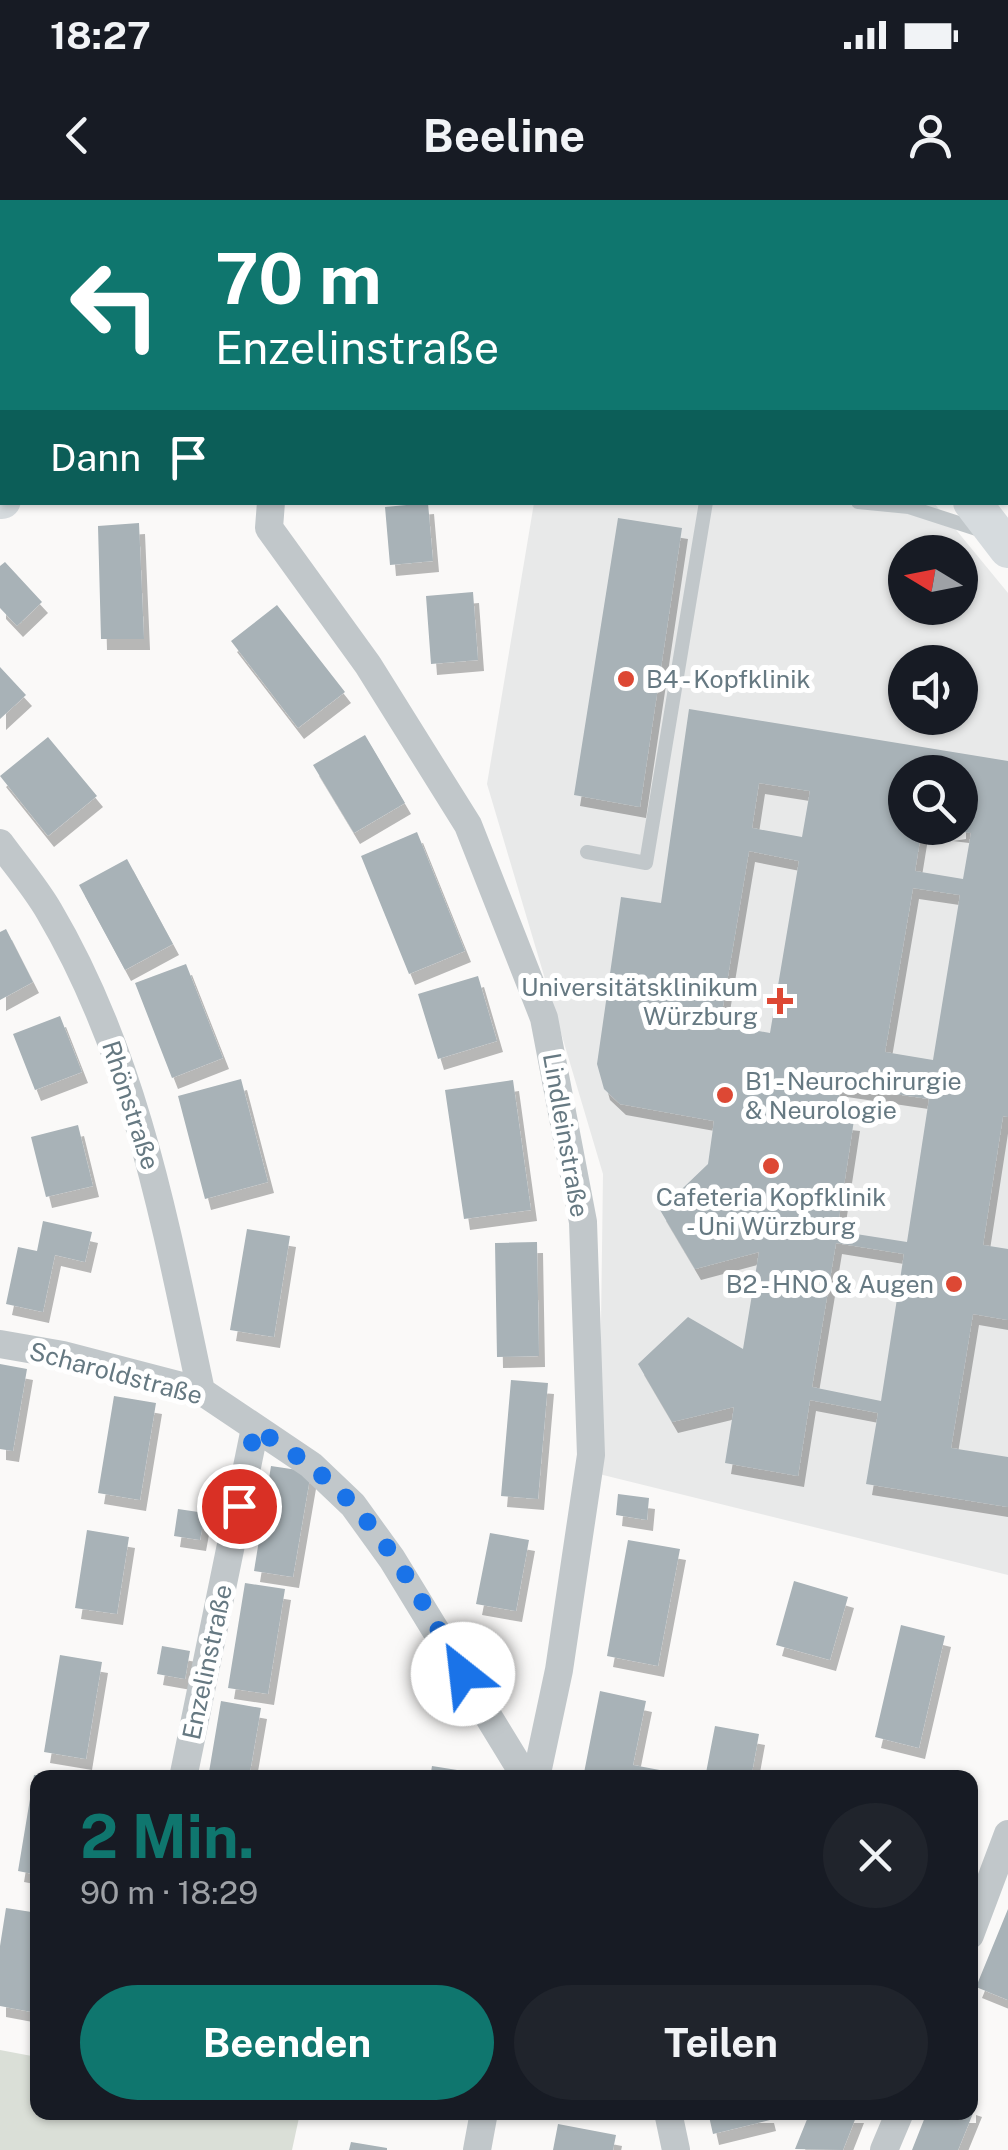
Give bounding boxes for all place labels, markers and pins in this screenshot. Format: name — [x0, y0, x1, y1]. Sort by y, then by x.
place label: B4 - Kopfklinik — [646, 664, 811, 694]
marker: B4 - Kopfklinik — [615, 668, 637, 690]
place label: Universitätsklinikum Würzburg — [521, 972, 758, 1031]
marker: Universitätsklinikum Würzburg — [767, 988, 793, 1014]
place label: B1 - Neurochirurgie & Neurologie — [745, 1066, 962, 1125]
marker: B1 - Neurochirurgie & Neurologie — [714, 1084, 736, 1106]
marker: Cafeteria Kopfklinik - Uni Würzburg — [760, 1155, 782, 1177]
place label: Cafeteria Kopfklinik - Uni Würzburg — [656, 1182, 886, 1241]
place label: B2 - HNO & Augen — [726, 1269, 934, 1299]
marker: B2 - HNO & Augen — [943, 1273, 965, 1295]
pin — [197, 1464, 282, 1549]

